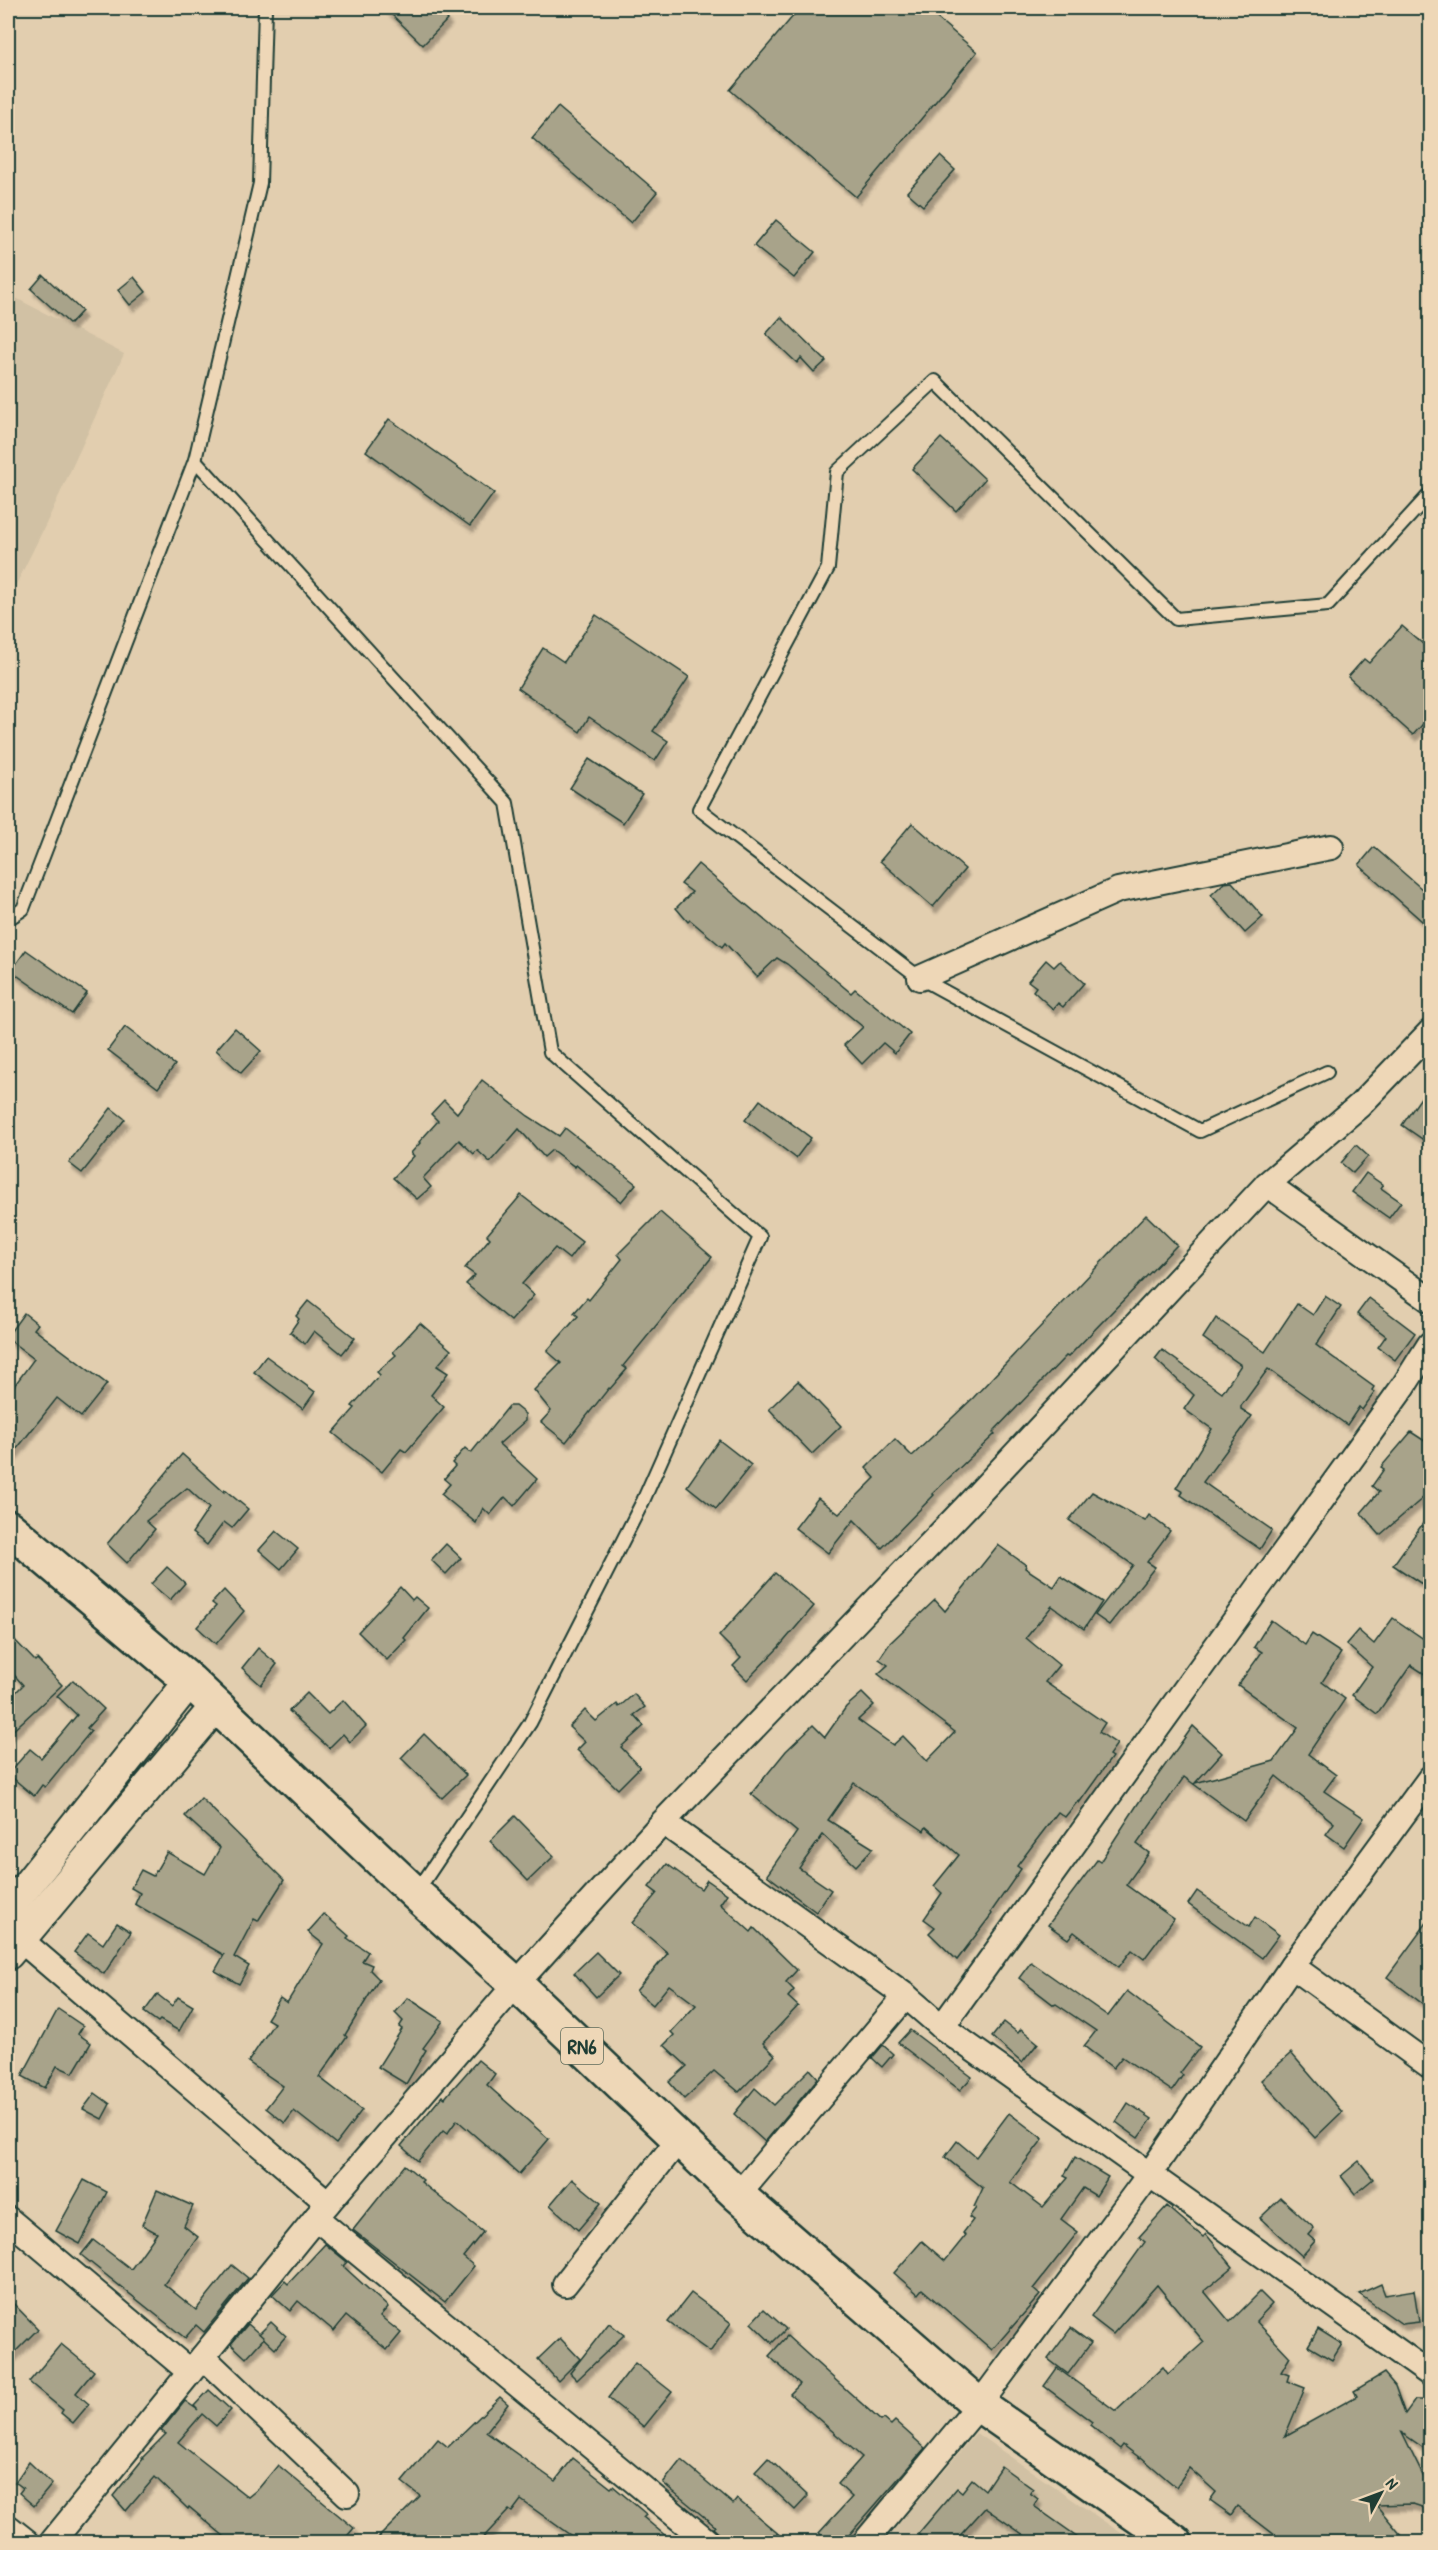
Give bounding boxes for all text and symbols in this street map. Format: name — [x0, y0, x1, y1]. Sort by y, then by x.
road number: RN6 — [561, 2028, 603, 2064]
north arrow — [1351, 2463, 1411, 2523]
text: N — [1381, 2473, 1404, 2494]

